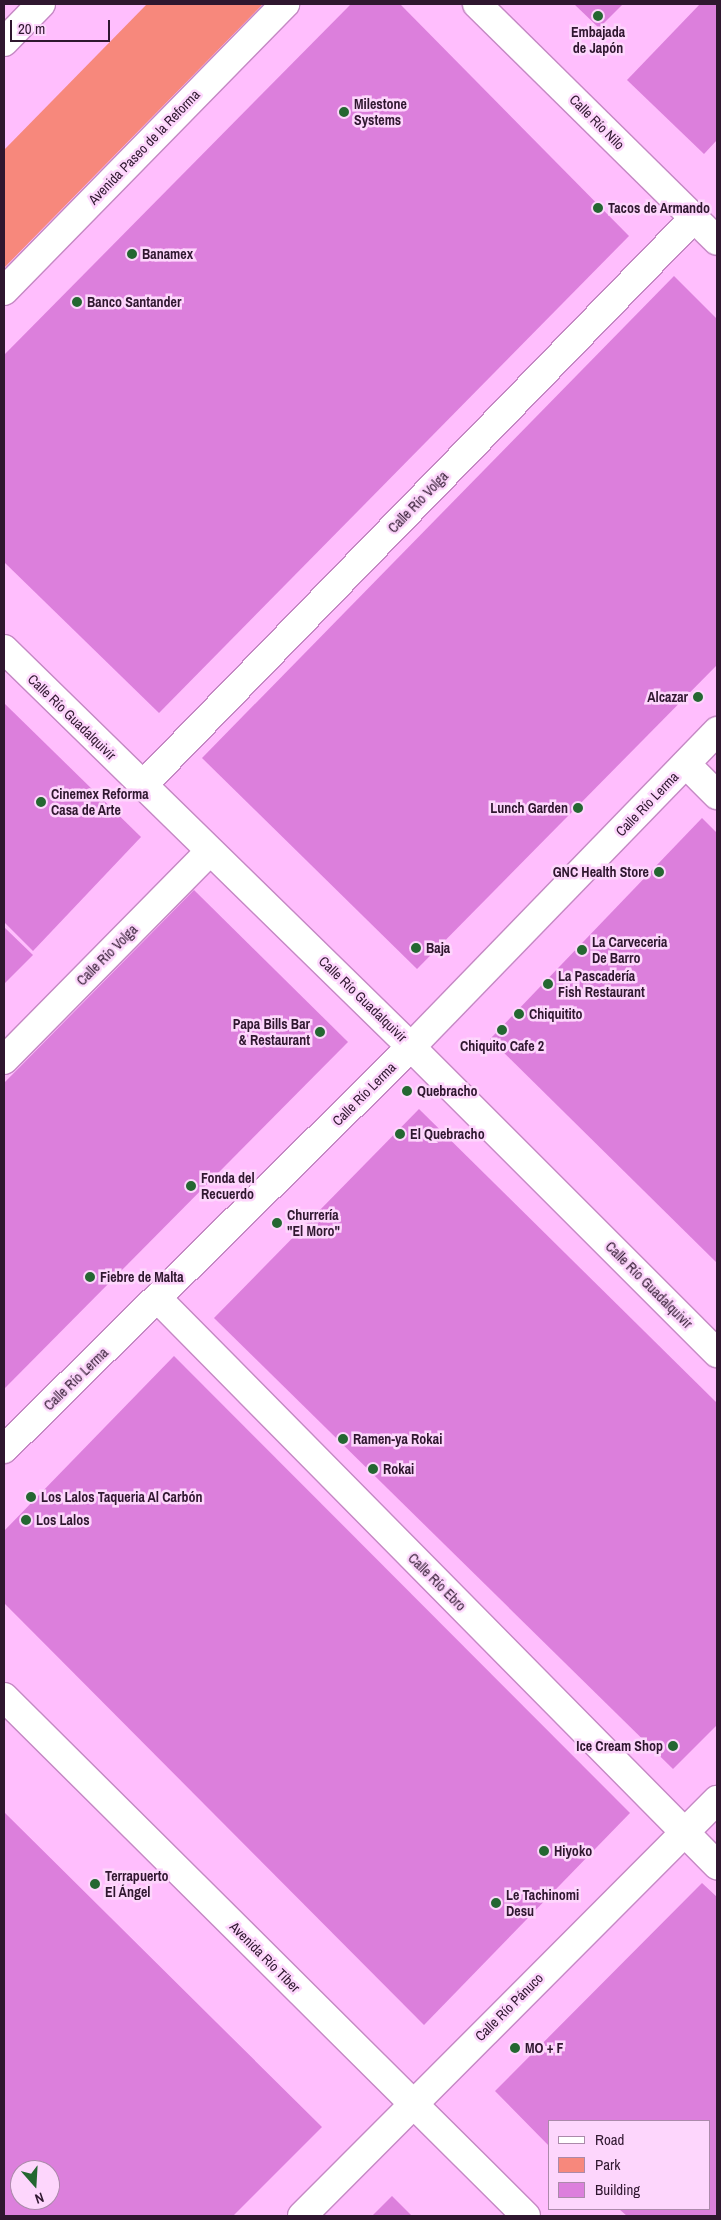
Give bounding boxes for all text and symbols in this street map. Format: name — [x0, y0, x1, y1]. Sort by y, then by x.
scale bar — [12, 10, 112, 42]
marker: Embajada de Japón — [592, 10, 604, 22]
text: 20 m — [18, 18, 45, 39]
place label: Embajada de Japón — [571, 24, 625, 56]
street label: Avenida Paseo de la Reforma — [85, 86, 203, 208]
street label: Calle Río Nilo — [566, 91, 628, 153]
place label: Milestone Systems — [354, 96, 407, 128]
marker: Milestone Systems — [338, 106, 350, 118]
place label: Tacos de Armando — [608, 200, 711, 216]
marker: Tacos de Armando — [592, 202, 604, 214]
place label: Banamex — [142, 246, 193, 262]
marker: Banamex — [126, 248, 138, 260]
place label: Banco Santander — [87, 294, 181, 310]
marker: Banco Santander — [71, 296, 83, 308]
street label: Calle Río Volga — [384, 468, 452, 536]
street label: Calle Río Guadalquivir — [24, 671, 120, 763]
place label: Alcazar — [647, 689, 688, 705]
marker: Alcazar — [692, 691, 704, 703]
street label: Calle Río Lerma — [612, 768, 682, 840]
place label: Cinemex Reforma Casa de Arte — [51, 786, 149, 819]
marker: Cinemex Reforma Casa de Arte — [35, 796, 47, 808]
place label: Lunch Garden — [490, 800, 568, 816]
marker: Lunch Garden — [572, 802, 584, 814]
place label: GNC Health Store — [553, 864, 649, 880]
marker: GNC Health Store — [653, 866, 665, 878]
street label: Calle Río Volga — [73, 921, 141, 989]
place label: La Carveceria De Barro — [592, 934, 667, 966]
place label: Baja — [426, 940, 450, 956]
marker: Baja — [410, 942, 422, 954]
marker: La Carveceria De Barro — [576, 944, 588, 956]
street label: Calle Río Guadalquivir — [315, 953, 411, 1045]
place label: La Pascadería Fish Restaurant — [558, 968, 645, 1000]
marker: La Pascadería Fish Restaurant — [542, 978, 554, 990]
place label: Chiquitito — [529, 1006, 583, 1022]
marker: Chiquitito — [513, 1008, 525, 1020]
place label: Papa Bills Bar & Restaurant — [233, 1016, 310, 1048]
marker: Chiquito Cafe 2 — [496, 1024, 508, 1036]
marker: Papa Bills Bar & Restaurant — [314, 1026, 326, 1038]
place label: Chiquito Cafe 2 — [460, 1038, 544, 1054]
street label: Calle Río Lerma — [329, 1059, 399, 1129]
place label: Quebracho — [417, 1083, 478, 1099]
marker: Quebracho — [401, 1085, 413, 1097]
place label: El Quebracho — [410, 1126, 485, 1142]
marker: El Quebracho — [394, 1128, 406, 1140]
place label: Fonda del Recuerdo — [201, 1170, 255, 1202]
marker: Fonda del Recuerdo — [185, 1180, 197, 1192]
place label: Churrería "El Moro" — [287, 1207, 340, 1240]
marker: Churrería "El Moro" — [271, 1217, 283, 1229]
street label: Calle Río Guadalquivir — [602, 1238, 696, 1332]
place label: Fiebre de Malta — [100, 1269, 184, 1285]
marker: Fiebre de Malta — [84, 1271, 96, 1283]
street label: Calle Río Lerma — [40, 1344, 112, 1414]
place label: Ramen-ya Rokai — [353, 1431, 442, 1447]
marker: Ramen-ya Rokai — [337, 1433, 349, 1445]
place label: Rokai — [383, 1461, 414, 1477]
marker: Rokai — [367, 1463, 379, 1475]
place label: Los Lalos Taqueria Al Carbón — [41, 1489, 203, 1505]
marker: Los Lalos Taqueria Al Carbón — [25, 1491, 37, 1503]
place label: Los Lalos — [36, 1512, 90, 1528]
marker: Los Lalos — [20, 1514, 32, 1526]
street label: Calle Río Ebro — [405, 1550, 469, 1614]
place label: Ice Cream Shop — [576, 1738, 663, 1754]
marker: Ice Cream Shop — [667, 1740, 679, 1752]
place label: Hiyoko — [554, 1843, 592, 1859]
marker: Hiyoko — [538, 1845, 550, 1857]
place label: Terrapuerto El Ángel — [105, 1868, 169, 1900]
marker: Terrapuerto El Ángel — [89, 1878, 101, 1890]
place label: Le Tachinomi Desu — [506, 1887, 579, 1920]
marker: Le Tachinomi Desu — [490, 1897, 502, 1909]
street label: Avenida Río Tíber — [226, 1918, 304, 1996]
street label: Calle Río Pánuco — [471, 1969, 547, 2045]
place label: MO + F — [525, 2040, 564, 2056]
marker: MO + F — [509, 2042, 521, 2054]
legend — [548, 2120, 711, 2210]
text: Road — [595, 2129, 624, 2150]
text: Park — [595, 2154, 620, 2175]
north arrow — [10, 2160, 60, 2210]
text: Building — [595, 2179, 640, 2200]
text: N — [33, 2188, 46, 2208]

